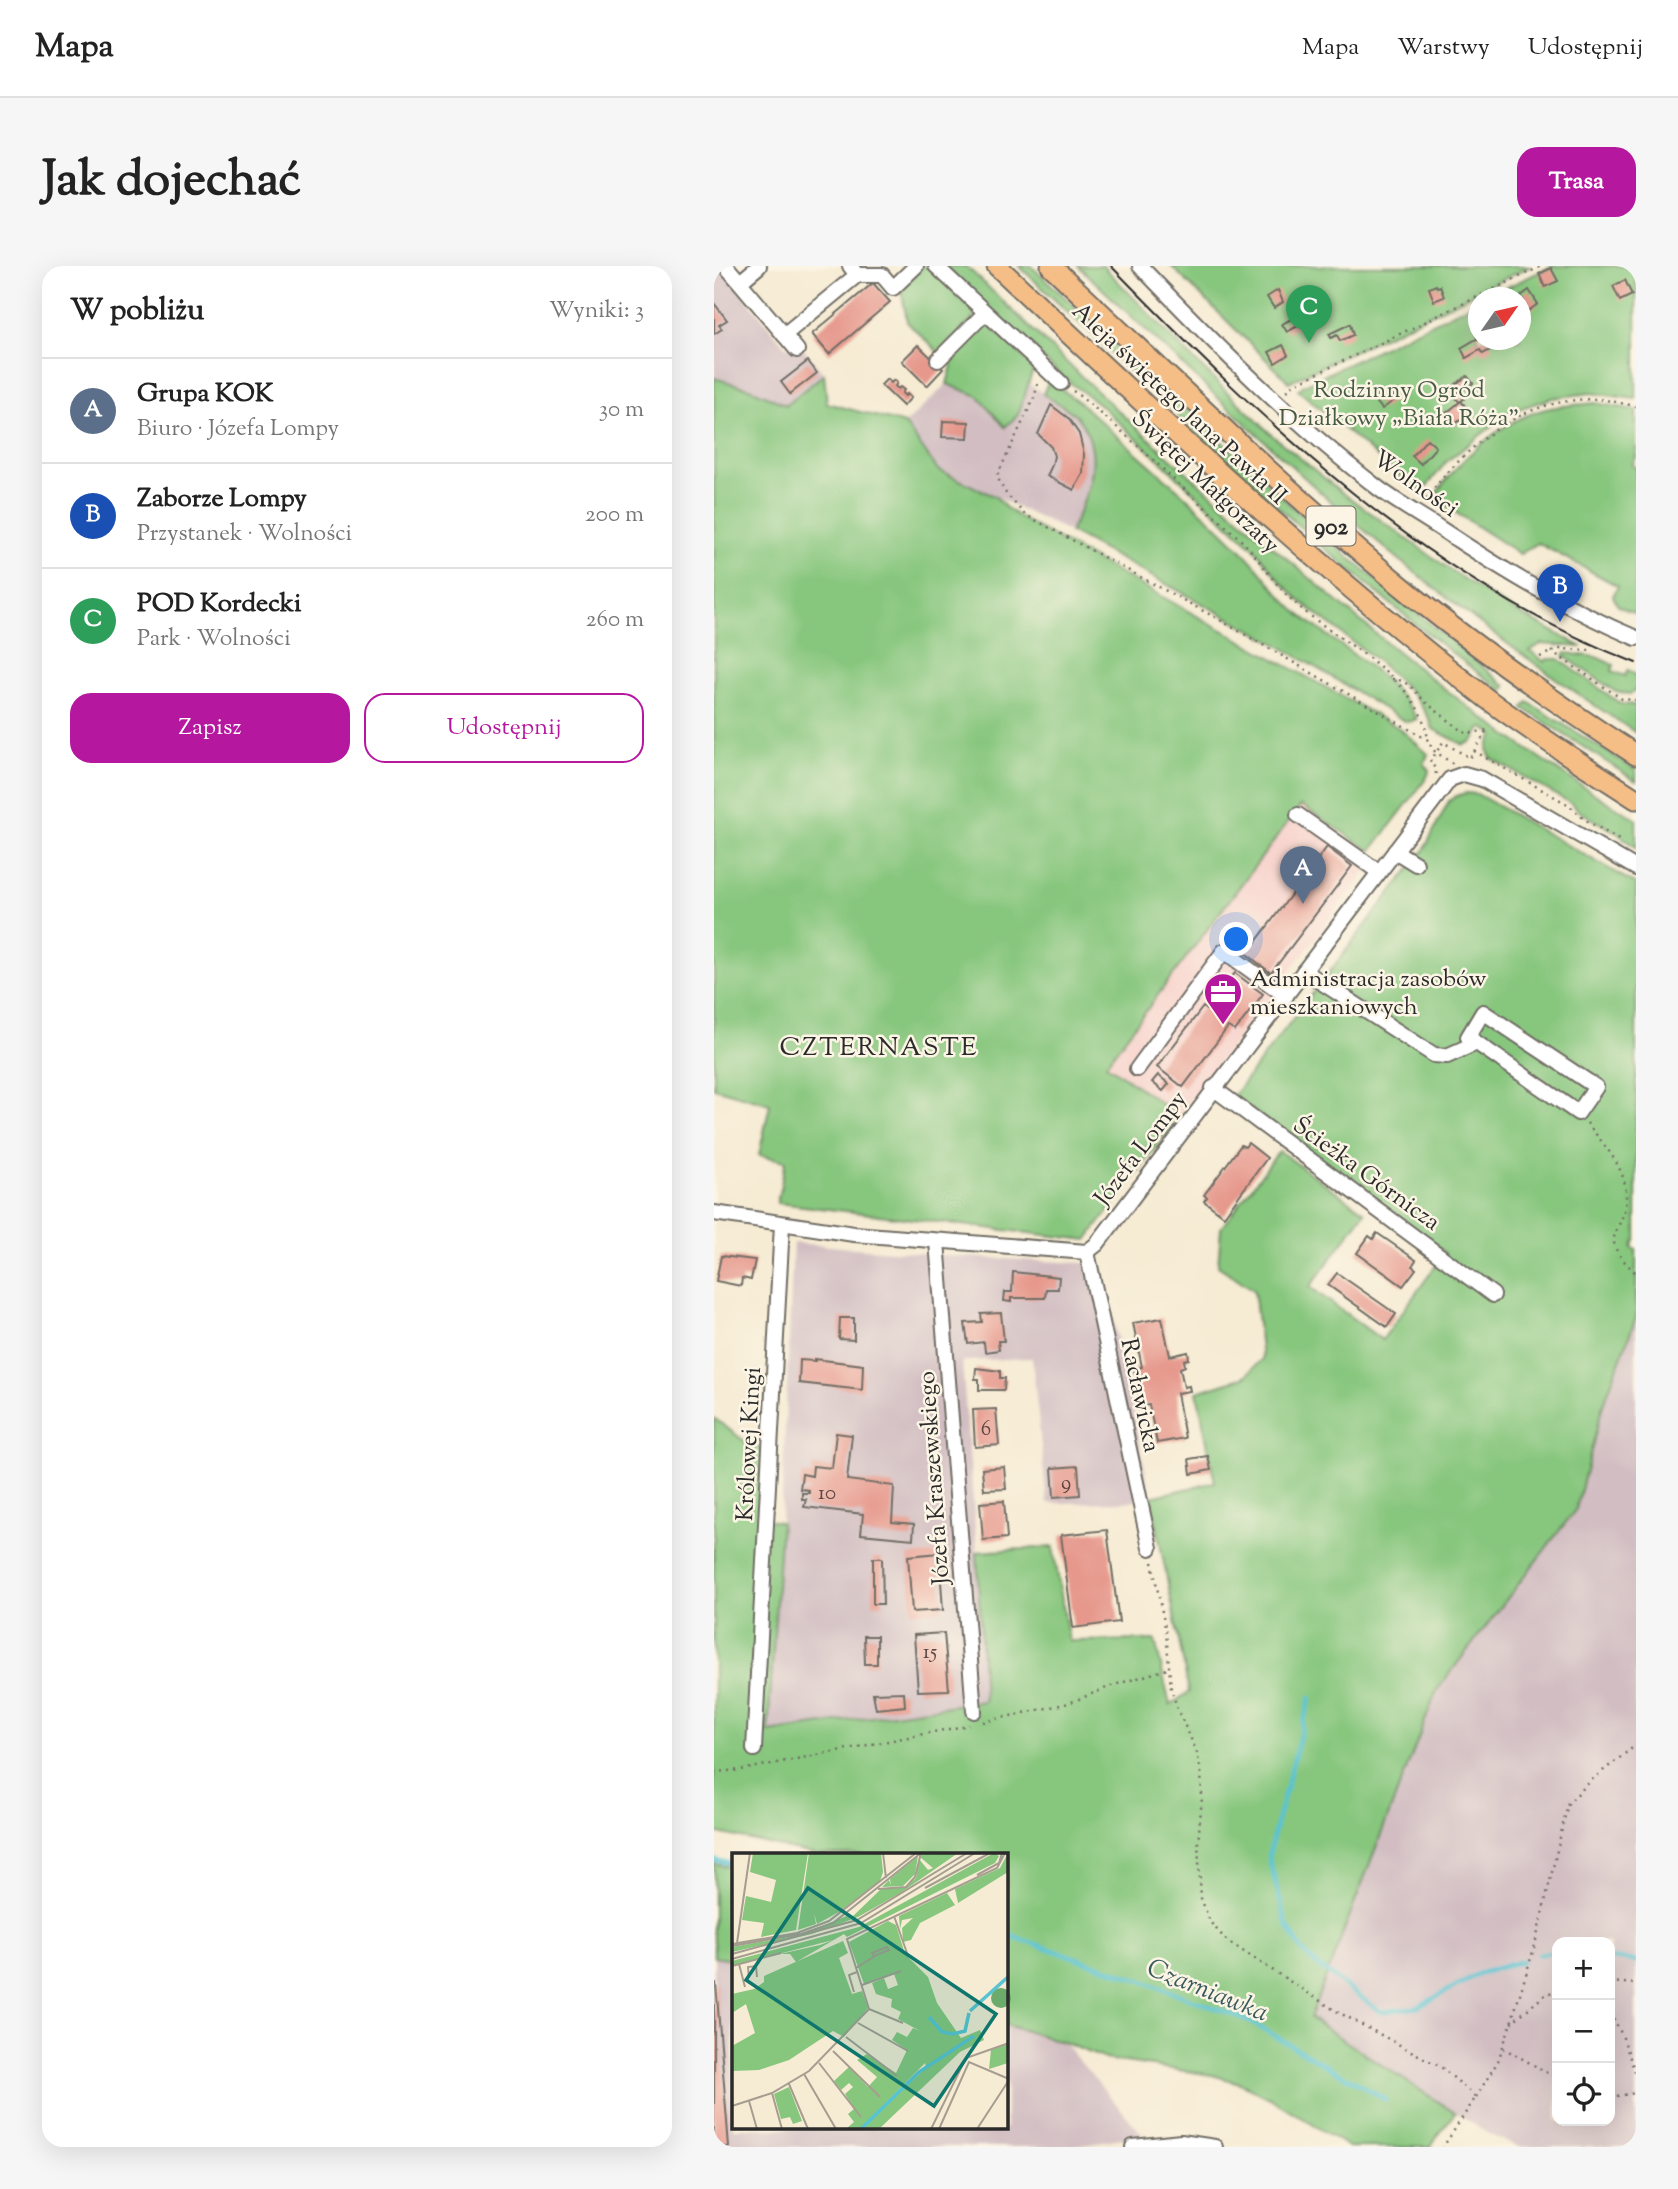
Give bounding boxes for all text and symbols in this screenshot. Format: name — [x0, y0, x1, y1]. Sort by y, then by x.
text: Mapa — [35, 24, 114, 72]
text: Mapa — [1302, 31, 1359, 65]
text: Warstwy — [1397, 31, 1490, 65]
text: Udostępnij — [1528, 31, 1643, 65]
text: Jak dojechać — [42, 147, 301, 217]
button: Trasa — [1517, 147, 1636, 217]
pin: C — [1286, 285, 1332, 343]
north arrow — [1468, 287, 1531, 350]
text: W pobliżu — [70, 290, 204, 333]
text: Wyniki: 3 — [549, 295, 644, 328]
street label: Aleja świętego Jana Pawła II — [1064, 296, 1294, 514]
park label: Rodzinny Ogród Działkowy „Biała Róża” — [1279, 374, 1519, 436]
text: Grupa KOK — [137, 376, 274, 413]
text: A — [84, 394, 102, 427]
text: 30 m — [599, 394, 644, 427]
street label: Świętej Małgorzaty — [1123, 403, 1286, 562]
text: Biuro · Józefa Lompy — [137, 413, 339, 446]
street label: Wolności — [1365, 443, 1465, 527]
text: Zaborze Lompy — [137, 481, 307, 518]
text: B — [86, 499, 100, 532]
text: 200 m — [585, 499, 644, 532]
road number: 902 — [1306, 507, 1356, 546]
text: Przystanek · Wolności — [137, 518, 352, 551]
pin: B — [1537, 564, 1583, 622]
text: POD Kordecki — [137, 586, 301, 623]
text: C — [84, 604, 102, 637]
text: 260 m — [586, 604, 644, 637]
text: Park · Wolności — [137, 623, 291, 656]
button: Zapisz — [70, 693, 350, 763]
button: Udostępnij — [364, 693, 644, 763]
pin: A — [1280, 846, 1326, 904]
your location — [1219, 922, 1253, 956]
place label: Administracja zasobów mieszkaniowych — [1250, 963, 1486, 1025]
office icon: Administracja zasobów mieszkaniowych — [1202, 971, 1244, 1026]
district label: CZTERNASTE — [780, 1030, 978, 1067]
street label: Józefa Lompy — [1086, 1084, 1196, 1216]
street label: Ścieżka Górnicza — [1285, 1109, 1447, 1240]
street label: Racławicka — [1110, 1335, 1168, 1456]
street label: Królowej Kingi — [729, 1366, 771, 1522]
street label: Józefa Kraszewskiego — [911, 1370, 960, 1588]
house number: 6 — [981, 1415, 991, 1445]
house number: 9 — [1061, 1469, 1071, 1499]
house number: 10 — [818, 1479, 836, 1509]
house number: 15 — [923, 1638, 937, 1668]
inset map — [732, 1853, 1008, 2130]
map controls — [1552, 1937, 1615, 2126]
button: + — [1552, 1937, 1615, 2000]
water label: Czarniawka — [1141, 1950, 1273, 2032]
button: − — [1552, 2000, 1615, 2063]
button: locate — [1552, 2063, 1615, 2126]

